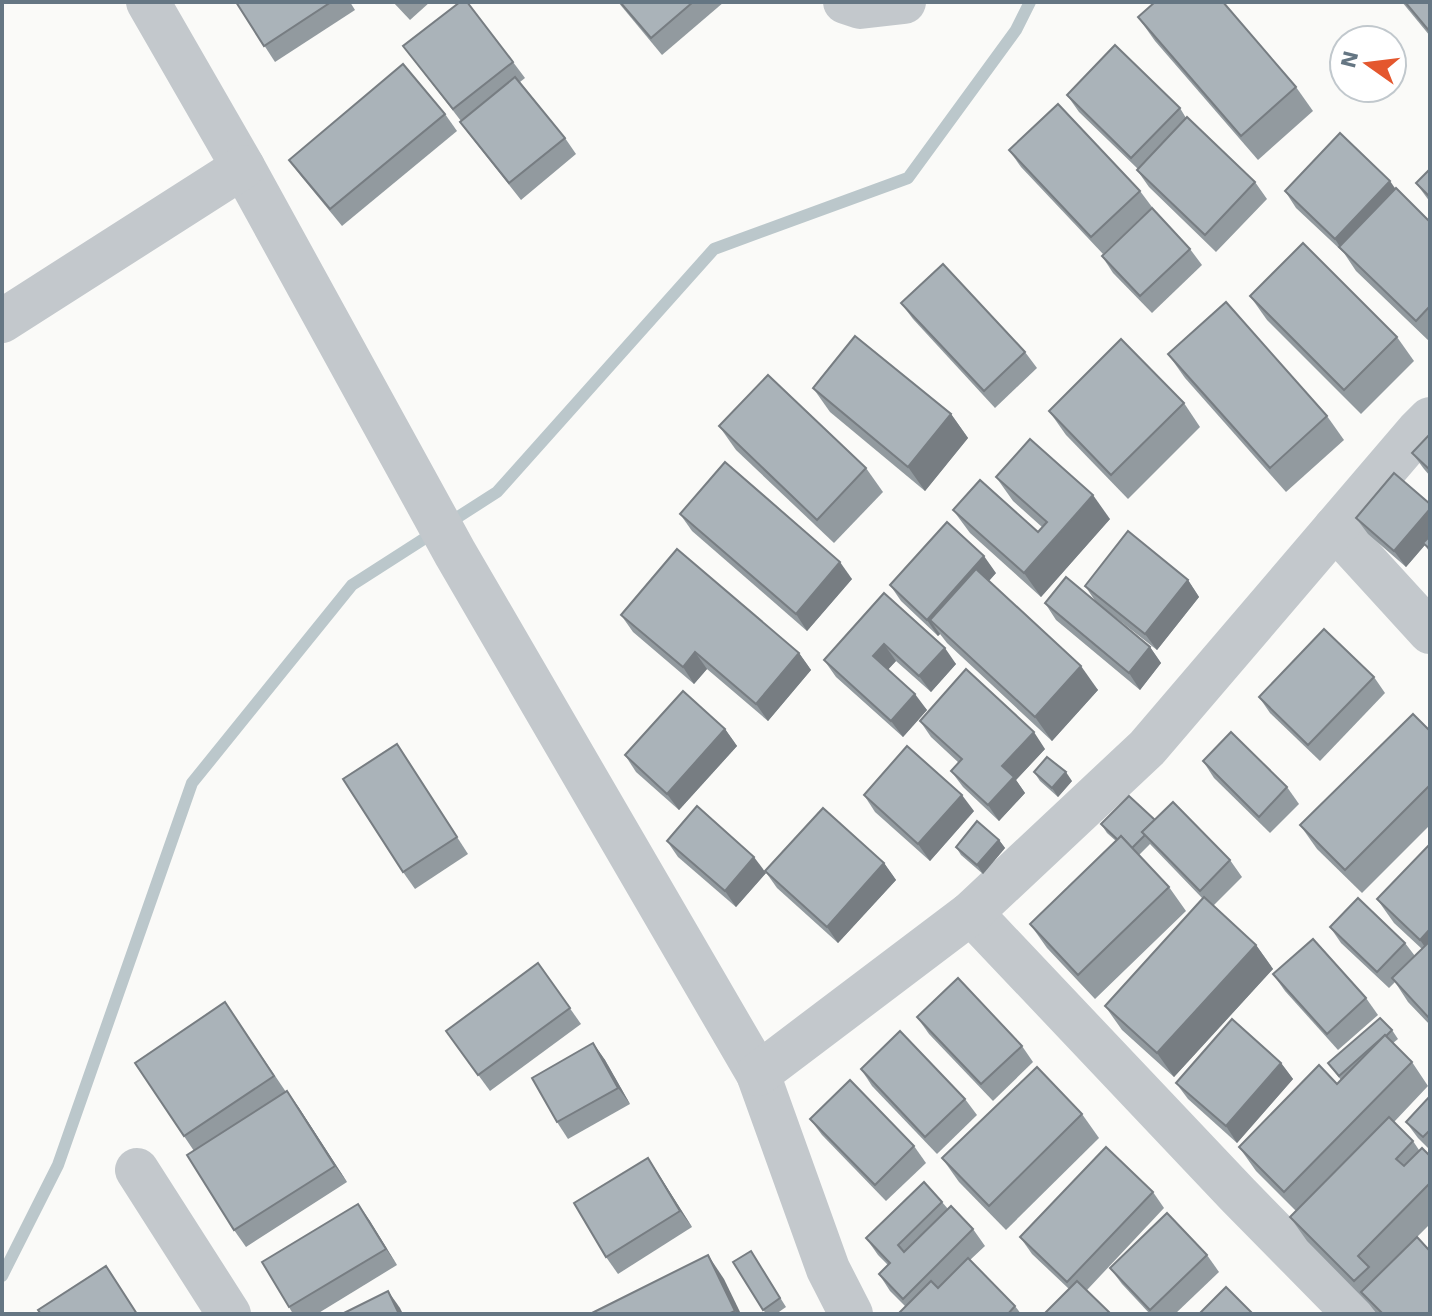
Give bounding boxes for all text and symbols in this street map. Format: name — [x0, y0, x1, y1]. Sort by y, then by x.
north arrow — [1328, 24, 1408, 104]
text: N — [1335, 48, 1363, 70]

